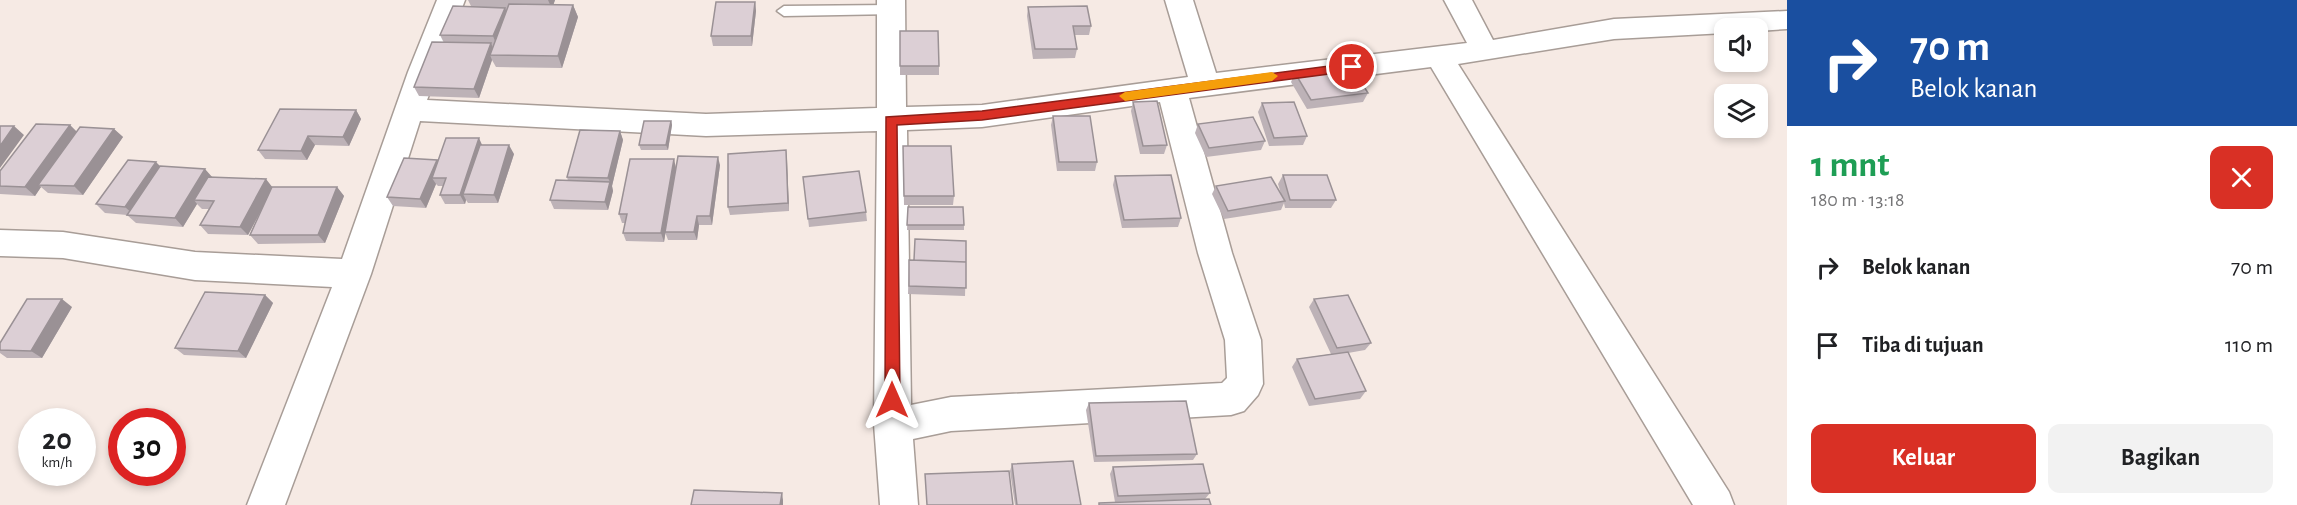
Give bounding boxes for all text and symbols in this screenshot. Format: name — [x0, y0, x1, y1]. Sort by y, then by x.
map controls — [1714, 18, 1768, 138]
button: sound — [1714, 18, 1768, 72]
icon: right — [1811, 24, 1889, 102]
text: 70 m — [1910, 26, 1990, 68]
pin — [1326, 41, 1377, 92]
icon: arrive — [1335, 50, 1368, 83]
text: Belok kanan — [1910, 75, 2037, 102]
button: layers — [1714, 84, 1768, 138]
button: close — [2210, 146, 2273, 209]
text: 1 mnt — [1811, 147, 1889, 183]
text: 180 m · 13:18 — [1811, 190, 1904, 210]
icon: right — [1811, 251, 1844, 284]
text: Belok kanan — [1862, 256, 1970, 278]
text: 70 m — [2231, 256, 2273, 278]
icon: arrive — [1811, 329, 1844, 362]
text: Tiba di tujuan — [1862, 334, 1984, 356]
text: 110 m — [2225, 334, 2273, 356]
position arrow — [860, 368, 924, 432]
speed limit sign: 30 — [108, 408, 186, 486]
button: Keluar — [1811, 424, 2036, 493]
button: Bagikan — [2048, 424, 2273, 493]
text: 20 — [42, 425, 72, 455]
text: km/h — [42, 455, 72, 470]

